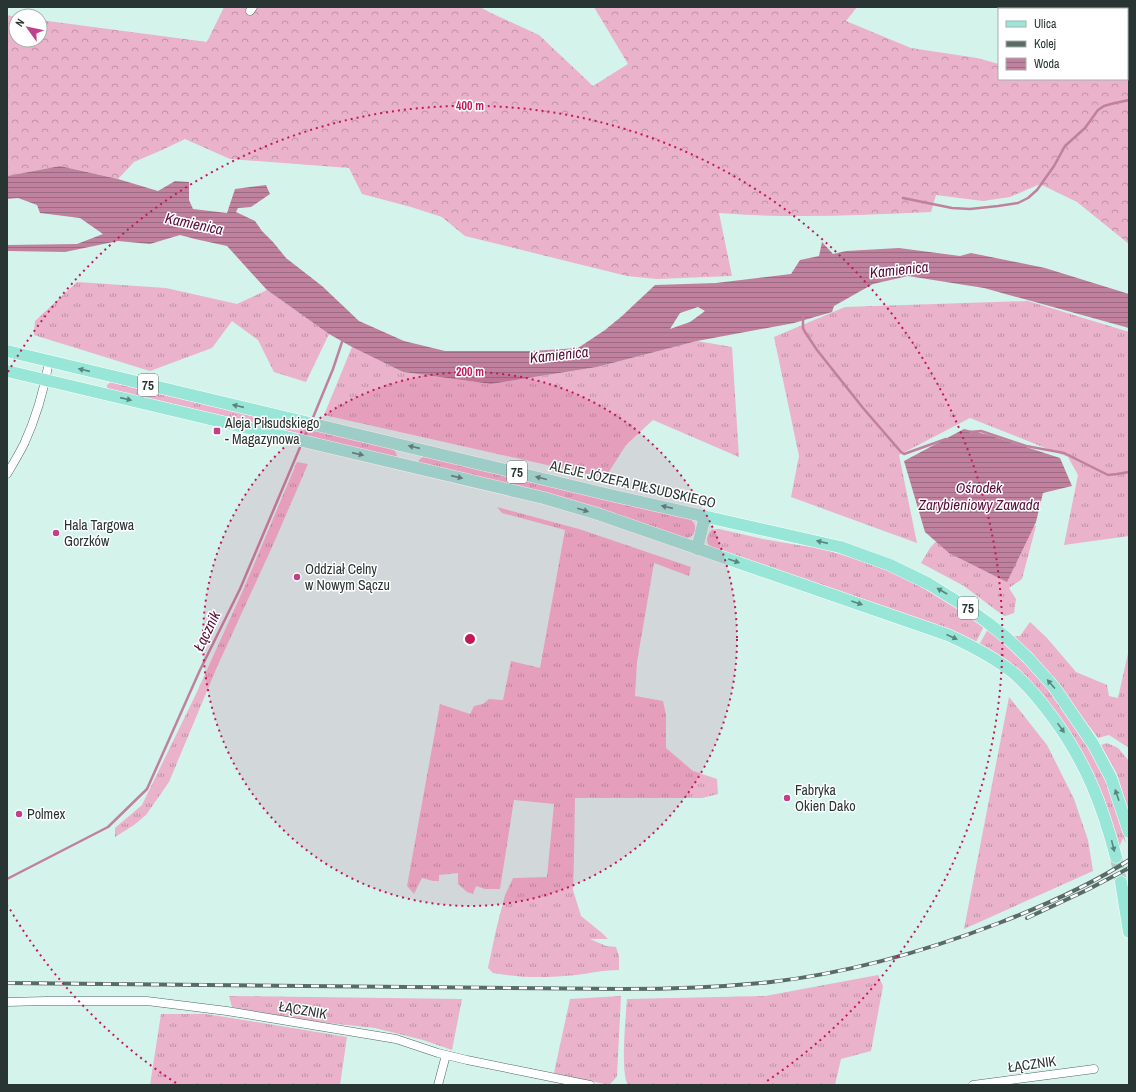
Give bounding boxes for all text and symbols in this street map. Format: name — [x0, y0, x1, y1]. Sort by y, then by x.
north arrow — [8, 8, 48, 48]
legend — [998, 8, 1128, 80]
text: N — [12, 16, 27, 29]
text: Ulica — [1034, 16, 1057, 32]
text: Kolej — [1034, 36, 1056, 52]
text: Woda — [1034, 56, 1060, 72]
text: 400 m — [456, 98, 484, 114]
water label: Kamienica — [163, 207, 225, 240]
water label: Kamienica — [869, 256, 929, 283]
water label: Kamienica — [529, 341, 589, 368]
text: 200 m — [456, 364, 484, 380]
one-way arrow — [78, 366, 90, 372]
road number: 75 — [138, 374, 158, 396]
one-way arrow — [120, 397, 132, 403]
one-way arrow — [231, 403, 243, 409]
place label: Aleja Piłsudskiego - Magazynowa — [224, 414, 319, 448]
marker: Aleja Piłsudskiego - Magazynowa — [212, 426, 222, 436]
one-way arrow — [408, 444, 420, 450]
one-way arrow — [352, 451, 364, 457]
street label: ALEJE JÓZEFA PIŁSUDSKIEGO — [547, 456, 718, 512]
road number: 75 — [507, 461, 527, 483]
one-way arrow — [451, 474, 463, 480]
one-way arrow — [534, 474, 547, 480]
water label: Ośrodek Zarybieniowy Zawada — [917, 477, 1040, 515]
one-way arrow — [661, 504, 673, 510]
one-way arrow — [577, 507, 589, 513]
place label: Hala Targowa Gorzków — [64, 516, 135, 550]
marker: Hala Targowa Gorzków — [51, 528, 61, 538]
one-way arrow — [816, 539, 828, 545]
one-way arrow — [728, 558, 740, 564]
place label: Oddział Celny w Nowym Sączu — [305, 560, 390, 594]
marker: Oddział Celny w Nowym Sączu — [292, 572, 302, 582]
one-way arrow — [936, 588, 948, 595]
road number: 75 — [958, 597, 978, 619]
one-way arrow — [851, 600, 863, 606]
water label: Łącznik — [187, 606, 226, 655]
centre of rings — [463, 632, 477, 646]
one-way arrow — [947, 634, 958, 640]
one-way arrow — [1047, 679, 1056, 688]
one-way arrow — [1057, 723, 1065, 734]
place label: Fabryka Okien Dako — [795, 781, 856, 815]
one-way arrow — [1114, 788, 1120, 800]
marker: Fabryka Okien Dako — [782, 793, 792, 803]
place label: Polmex — [27, 805, 66, 823]
marker: Polmex — [14, 809, 24, 819]
one-way arrow — [1110, 841, 1116, 853]
street label: ŁĄCZNIK — [278, 997, 329, 1023]
street label: ŁĄCZNIK — [1007, 1052, 1058, 1076]

